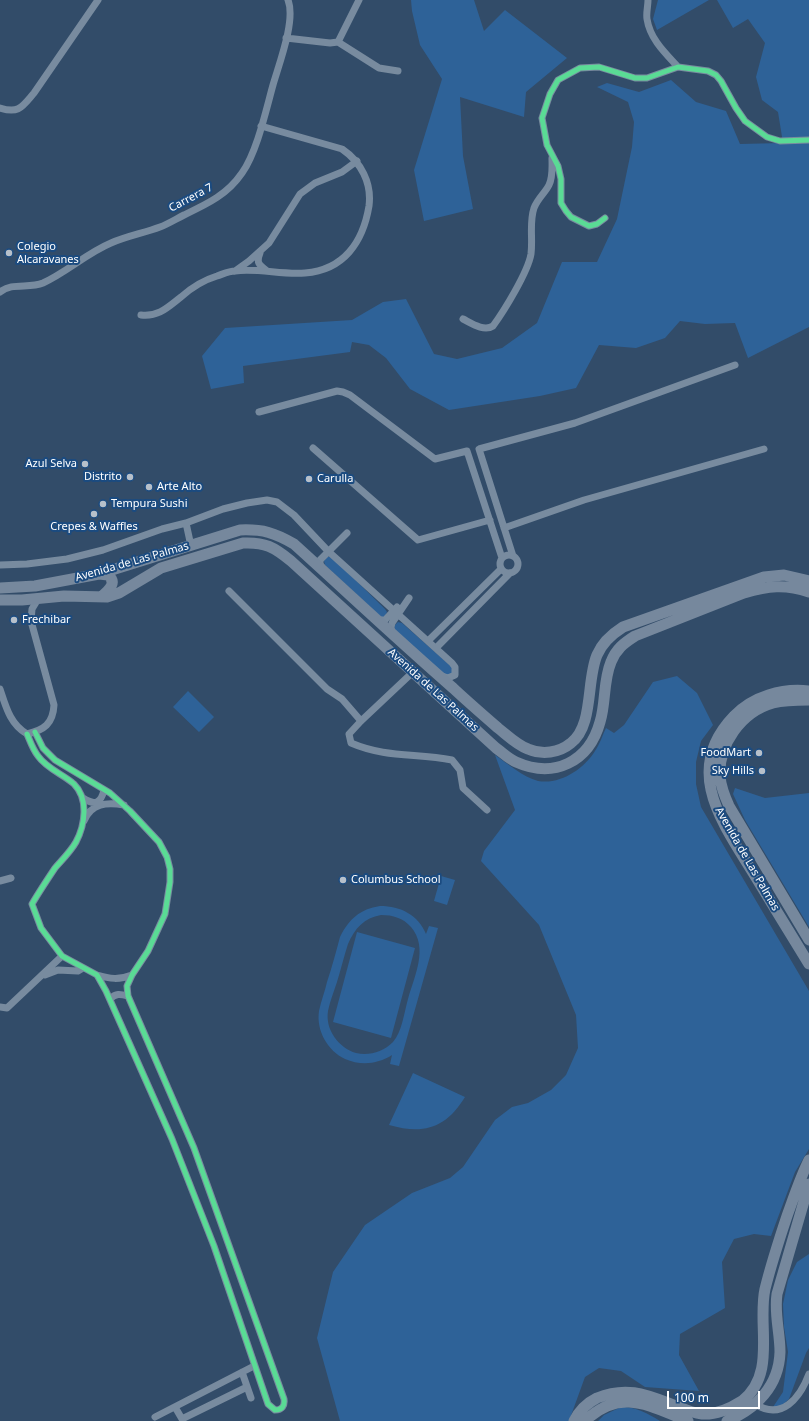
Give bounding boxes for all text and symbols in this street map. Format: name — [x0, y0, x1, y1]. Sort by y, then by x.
street label: Carrera 7 — [167, 181, 215, 215]
place label: Colegio Alcaravanes — [17, 240, 79, 266]
marker: Colegio Alcaravanes — [4, 248, 14, 258]
place label: Azul Selva — [25, 457, 77, 471]
marker: Azul Selva — [80, 459, 90, 469]
place label: Distrito — [84, 470, 122, 484]
marker: Distrito — [125, 472, 135, 482]
place label: Carulla — [317, 472, 353, 486]
marker: Carulla — [304, 474, 314, 484]
place label: Arte Alto — [157, 480, 202, 494]
marker: Arte Alto — [144, 482, 154, 492]
place label: Tempura Sushi — [111, 497, 187, 511]
marker: Tempura Sushi — [98, 499, 108, 509]
marker: Crepes & Waffles — [89, 509, 99, 519]
place label: Crepes & Waffles — [50, 520, 138, 534]
street label: Avenida de Las Palmas — [74, 539, 190, 585]
place label: Frechibar — [22, 613, 71, 627]
marker: Frechibar — [9, 615, 19, 625]
street label: Avenida de Las Palmas — [385, 646, 481, 734]
place label: FoodMart — [701, 746, 751, 760]
marker: FoodMart — [754, 748, 764, 758]
place label: Sky Hills — [712, 764, 754, 778]
marker: Sky Hills — [757, 766, 767, 776]
street label: Avenida de Las Palmas — [712, 805, 782, 913]
place label: Columbus School — [351, 873, 440, 887]
marker: Columbus School — [338, 875, 348, 885]
scale bar — [669, 1383, 762, 1409]
text: 100 m — [674, 1389, 709, 1406]

